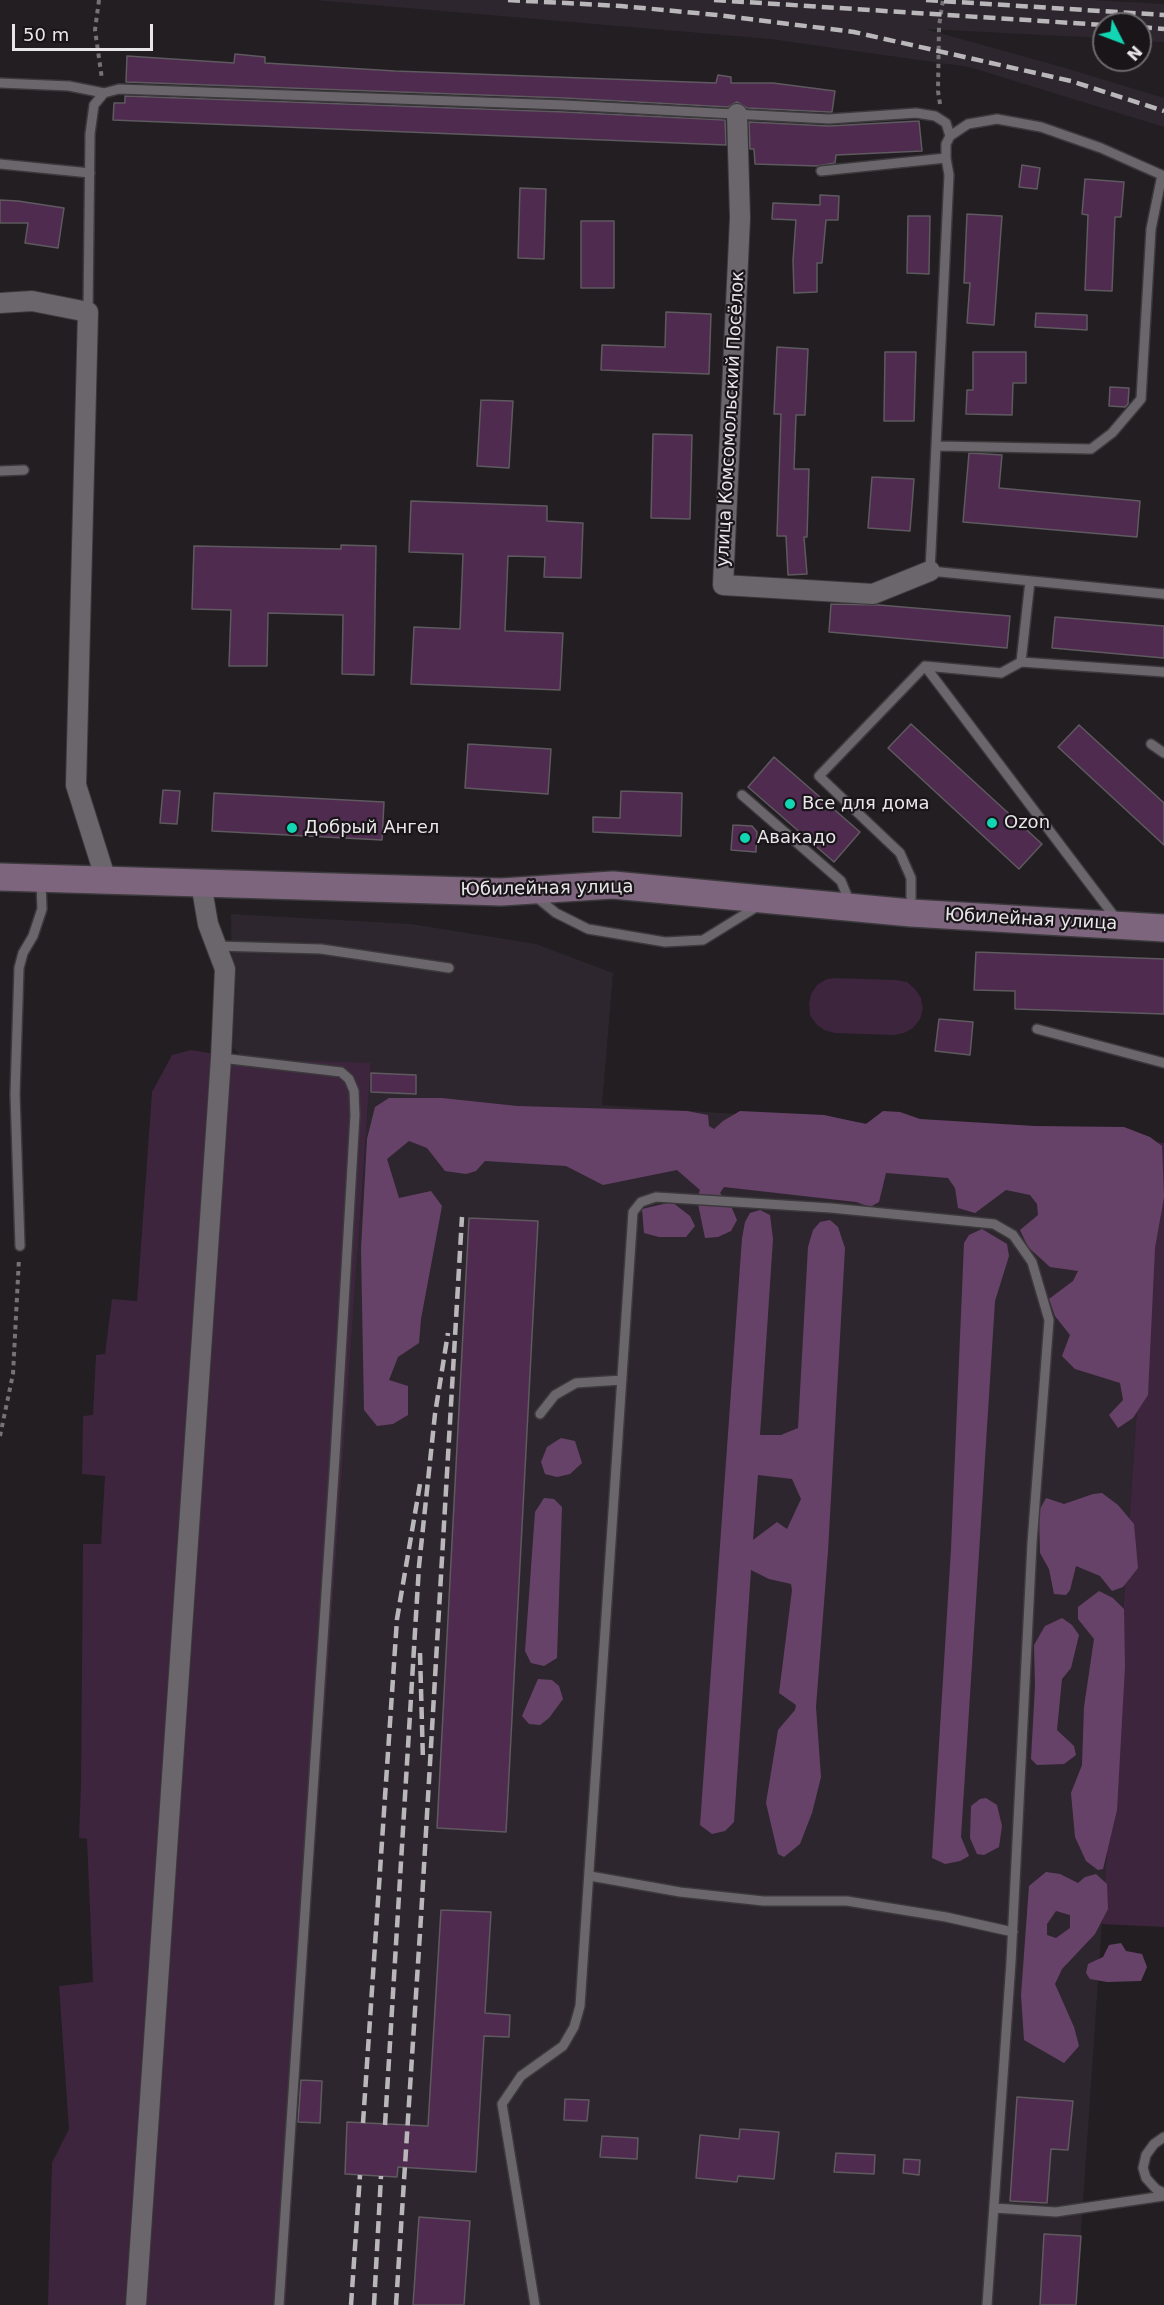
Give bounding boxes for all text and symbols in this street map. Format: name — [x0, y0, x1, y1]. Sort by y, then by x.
scale bar — [15, 12, 156, 50]
north arrow — [1092, 12, 1152, 72]
text: 50 m — [23, 24, 69, 45]
text: N — [1123, 42, 1146, 64]
street label: улица Комсомольский Посёлок — [712, 270, 750, 568]
place label: Все для дома — [802, 793, 930, 815]
marker: Все для дома — [783, 797, 797, 811]
place label: Ozon — [1004, 812, 1050, 834]
marker: Ozon — [985, 816, 999, 830]
place label: Добрый Ангел — [304, 817, 439, 839]
marker: Добрый Ангел — [285, 821, 299, 835]
place label: Авакадо — [757, 827, 836, 849]
marker: Авакадо — [738, 831, 752, 845]
street label: Юбилейная улица — [460, 877, 634, 901]
street label: Юбилейная улица — [944, 905, 1118, 935]

